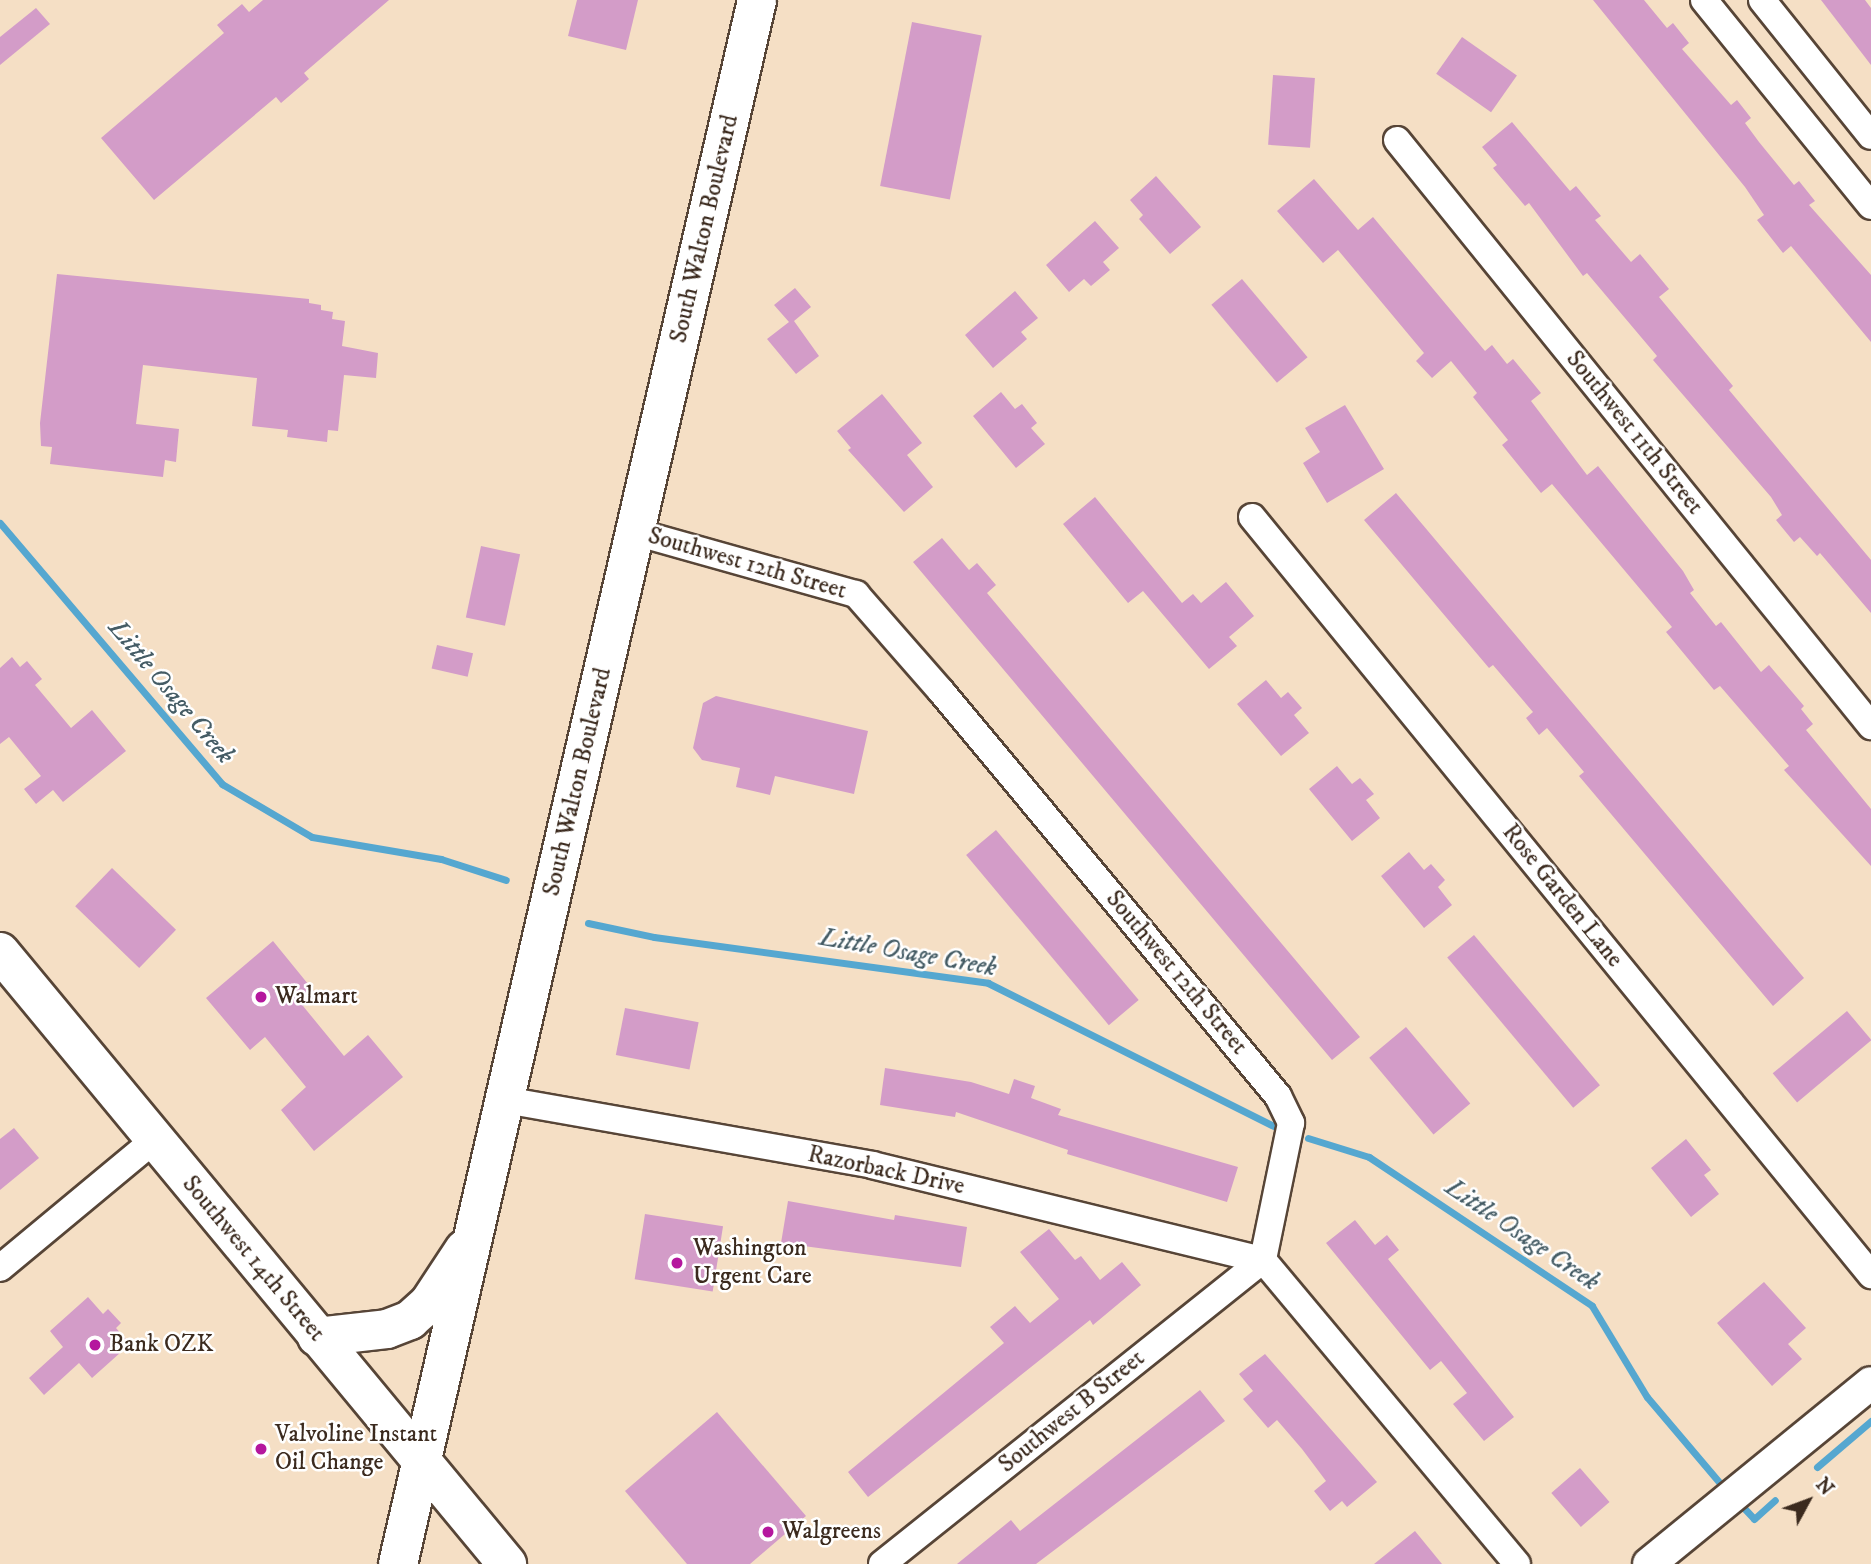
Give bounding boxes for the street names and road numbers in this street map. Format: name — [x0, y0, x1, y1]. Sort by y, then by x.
street label: South Walton Boulevard — [665, 112, 745, 346]
street label: Southwest 11th Street — [1559, 345, 1709, 521]
street label: Southwest 12th Street — [645, 522, 849, 606]
street label: South Walton Boulevard — [538, 665, 618, 899]
street label: Rose Garden Lane — [1495, 819, 1629, 973]
street label: Southwest 12th Street — [1099, 885, 1253, 1061]
street label: Razorback Drive — [805, 1140, 967, 1202]
street label: Southwest 14th Street — [175, 1171, 331, 1347]
street label: Southwest B Street — [993, 1344, 1151, 1480]

